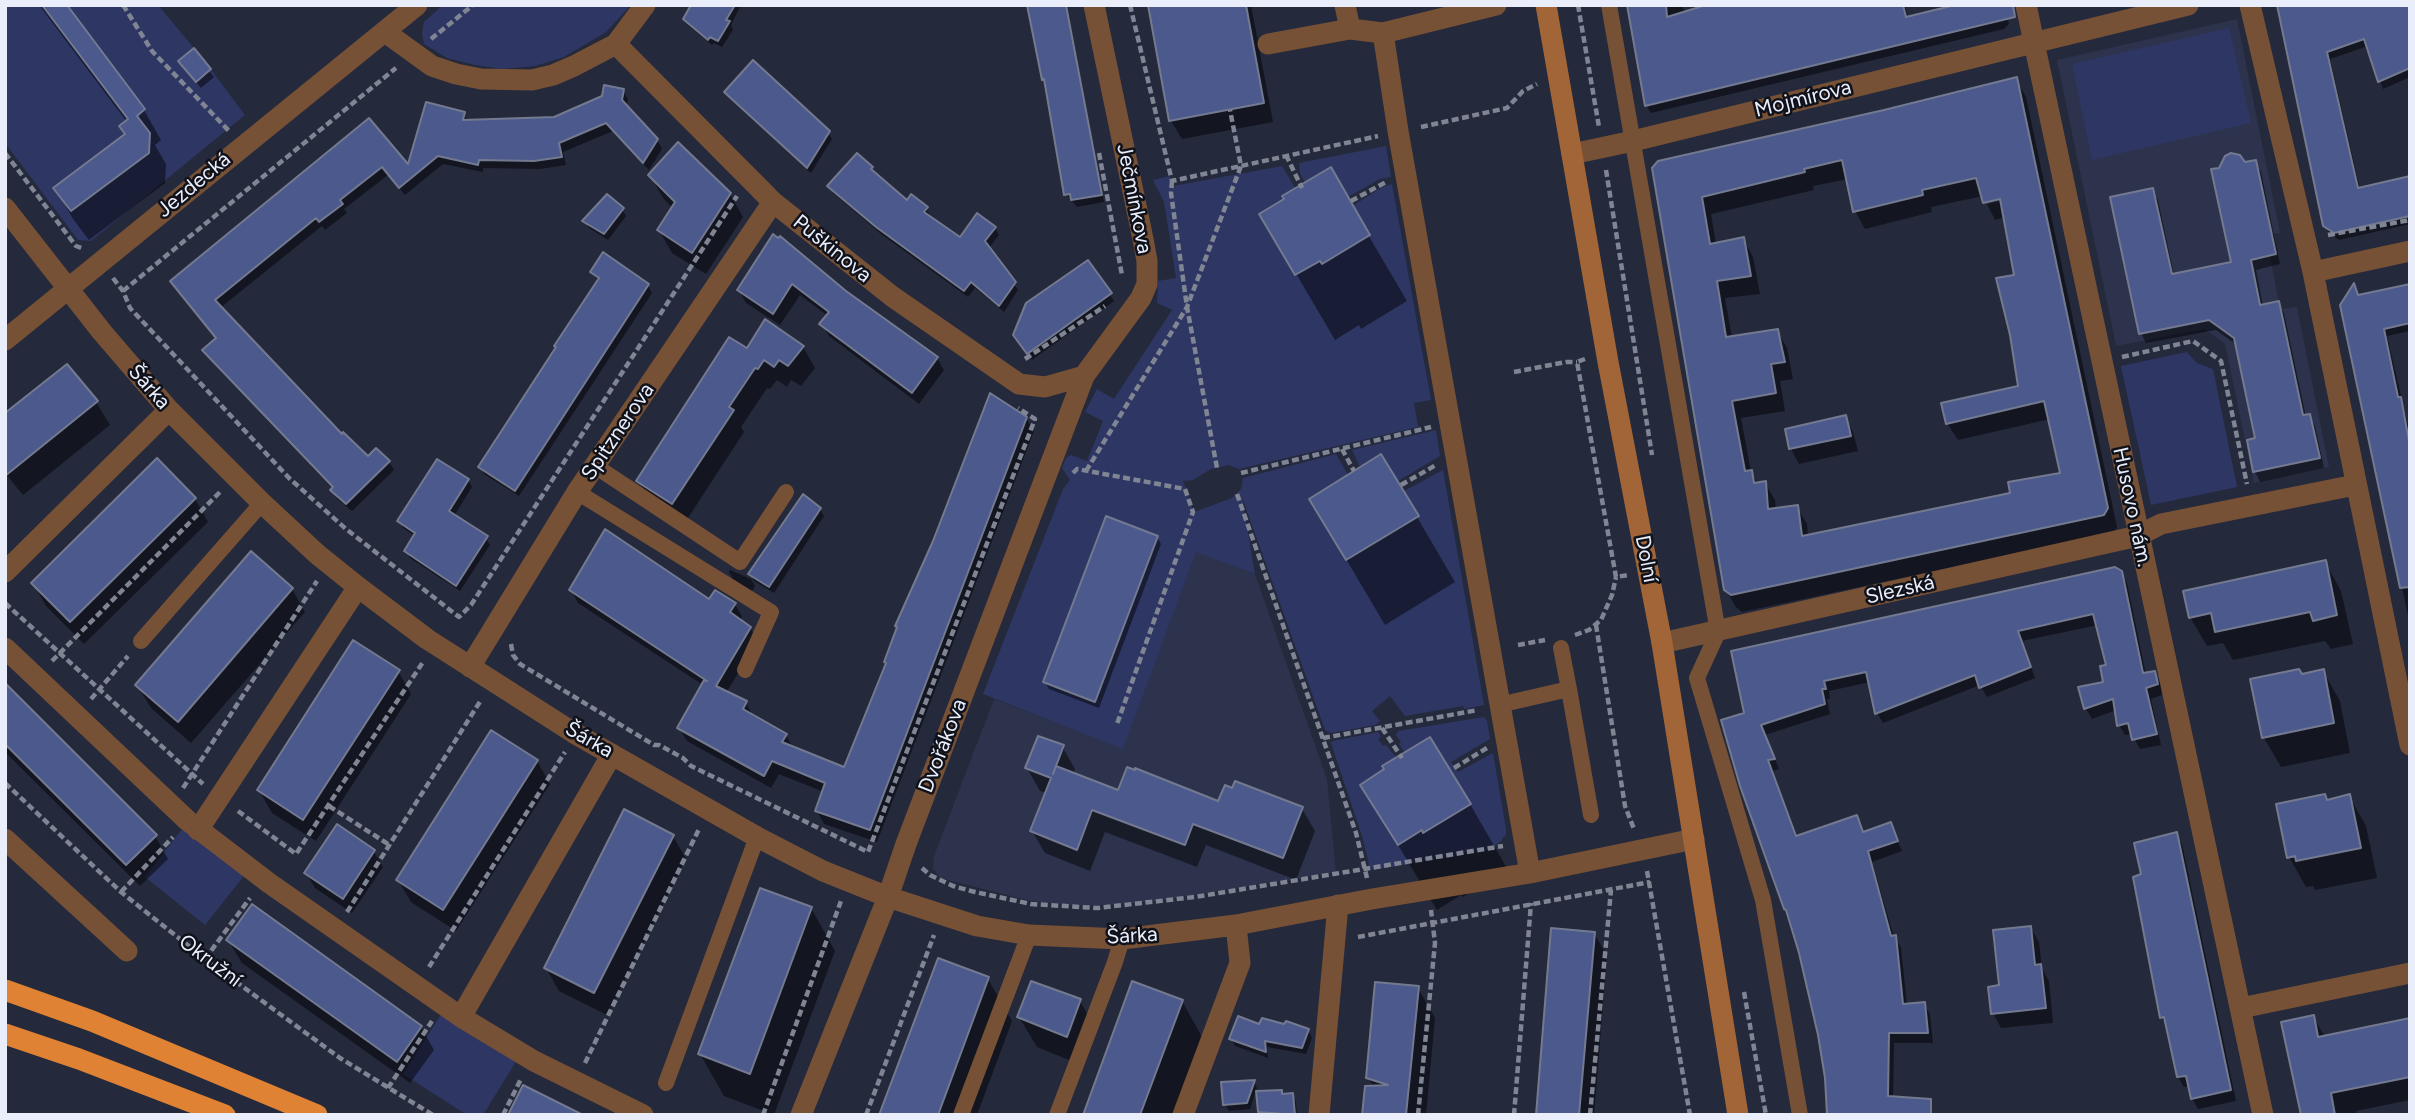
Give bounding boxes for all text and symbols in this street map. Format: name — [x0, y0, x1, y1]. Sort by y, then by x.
street label: Mojmírova — [1752, 75, 1854, 123]
street label: Ječmínkova — [1111, 142, 1157, 256]
street label: Jezdecká — [152, 147, 236, 223]
street label: Puškinova — [788, 210, 876, 288]
street label: Šárka — [123, 359, 175, 415]
street label: Spitznerova — [576, 379, 660, 485]
street label: Husovo nám. — [2107, 445, 2157, 569]
street label: Dolní — [1629, 533, 1663, 585]
street label: Slezská — [1863, 570, 1937, 610]
street label: Dvořákova — [914, 696, 972, 796]
street label: Šárka — [560, 716, 618, 764]
street label: Šárka — [1106, 922, 1158, 950]
street label: Okružní — [174, 929, 246, 993]

